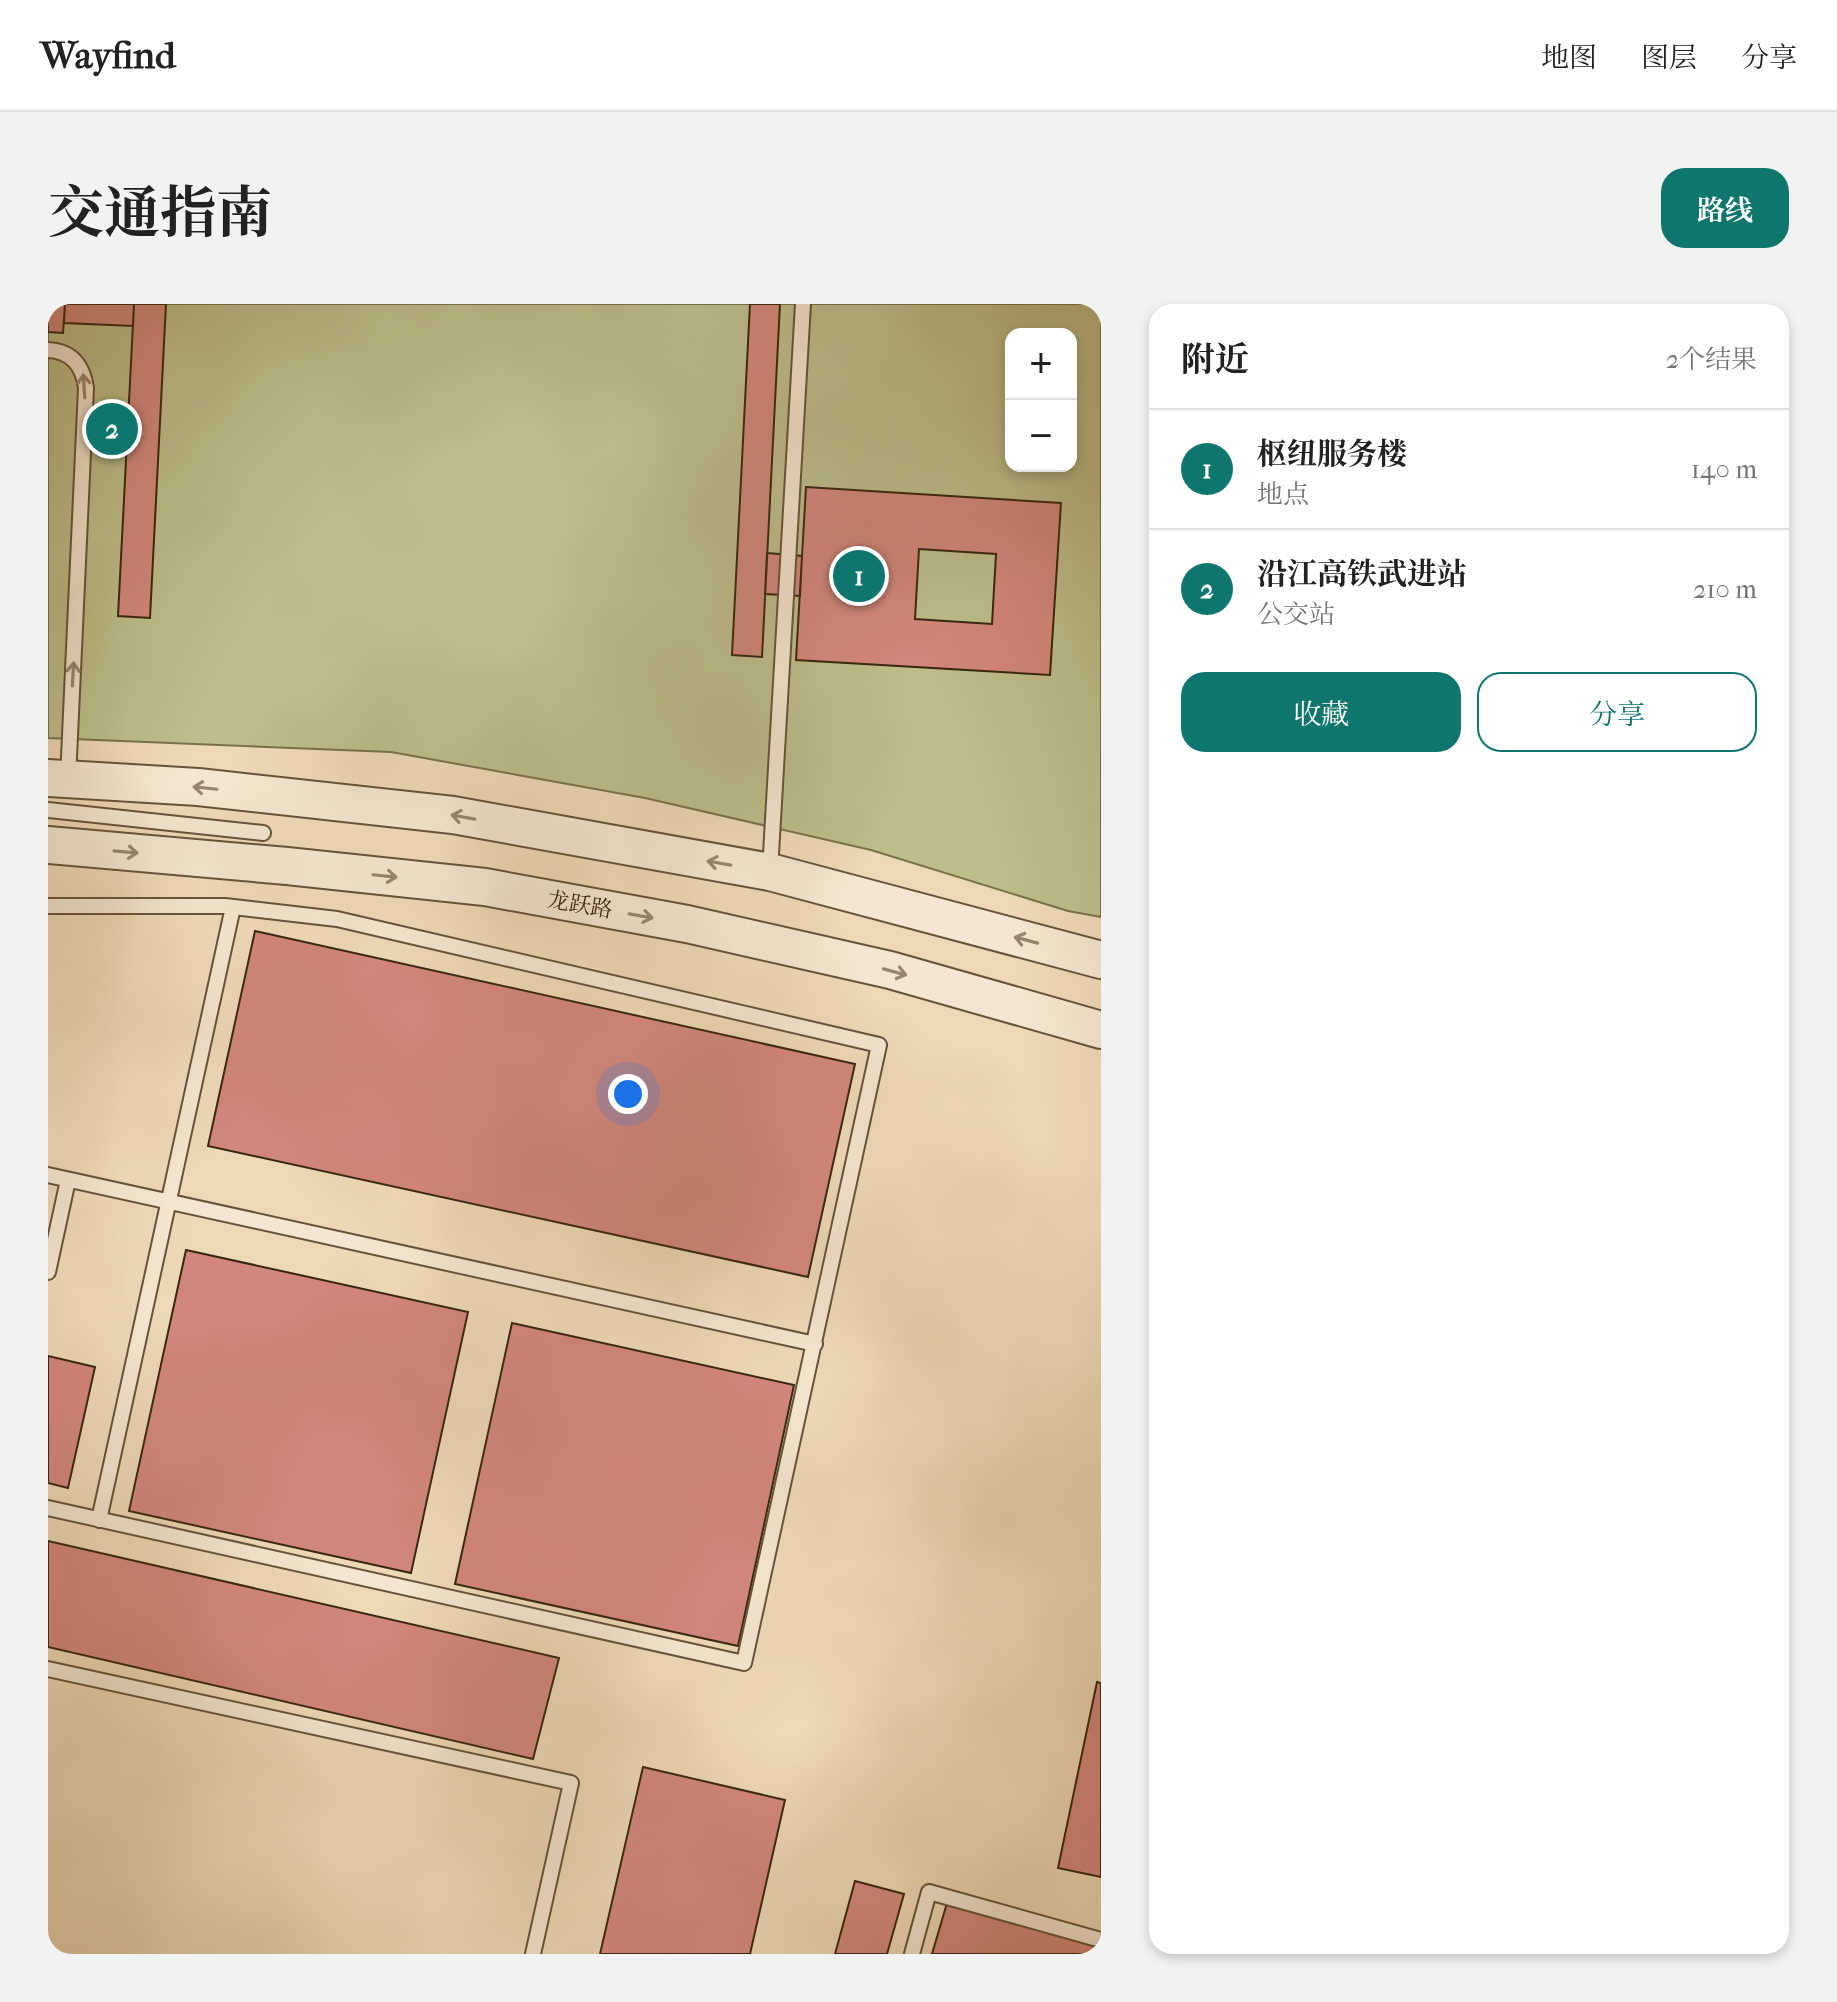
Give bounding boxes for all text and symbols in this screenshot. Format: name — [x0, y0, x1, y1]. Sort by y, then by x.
text: Wayfind — [40, 33, 176, 78]
text: 地图 — [1541, 41, 1597, 74]
text: 图层 — [1641, 41, 1697, 74]
text: 分享 — [1741, 41, 1797, 74]
button: 路线 — [1661, 168, 1789, 248]
text: 交通指南 — [48, 181, 272, 246]
map controls — [1005, 328, 1077, 472]
button: + — [1005, 328, 1077, 400]
text: 附近 — [1181, 340, 1249, 380]
text: 2个结果 — [1666, 344, 1757, 375]
one-way arrow — [76, 373, 91, 400]
pin: 2 — [86, 399, 138, 459]
button: − — [1005, 400, 1077, 472]
text: 枢纽服务楼 — [1257, 437, 1407, 472]
text: 1 — [1202, 454, 1212, 485]
text: 140 m — [1691, 454, 1757, 485]
text: 地点 — [1257, 479, 1309, 510]
pin: 1 — [833, 546, 885, 606]
text: 沿江高铁武进站 — [1257, 557, 1467, 592]
text: 2 — [1200, 574, 1214, 605]
text: 210 m — [1693, 574, 1757, 605]
text: 公交站 — [1257, 599, 1335, 630]
one-way arrow — [66, 661, 81, 688]
button: 收藏 — [1181, 672, 1461, 752]
button: 分享 — [1477, 672, 1757, 752]
one-way arrow — [192, 780, 219, 795]
one-way arrow — [451, 808, 477, 823]
one-way arrow — [112, 845, 139, 860]
one-way arrow — [707, 854, 733, 869]
one-way arrow — [371, 869, 397, 884]
street label: 龙跃路 — [545, 886, 615, 924]
one-way arrow — [628, 909, 654, 924]
one-way arrow — [1013, 932, 1039, 947]
one-way arrow — [882, 965, 908, 980]
your location — [608, 1074, 648, 1114]

